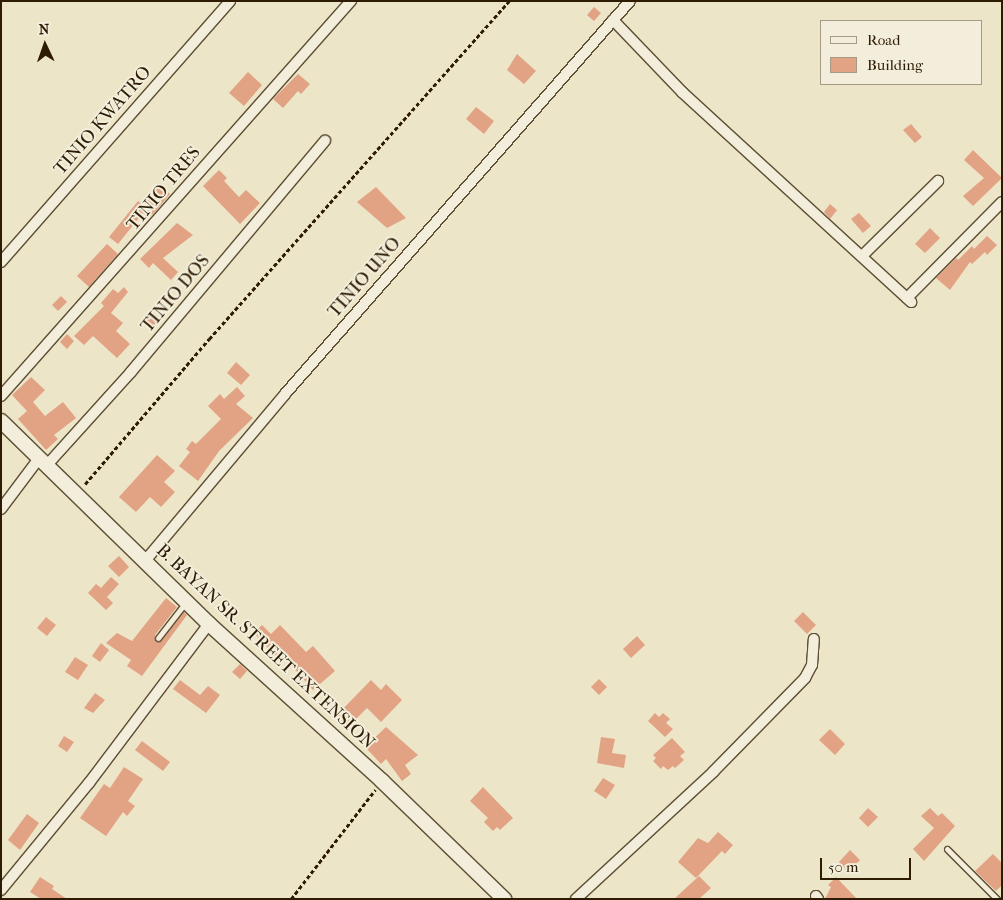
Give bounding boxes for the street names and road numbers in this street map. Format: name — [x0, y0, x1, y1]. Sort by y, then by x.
street label: TINIO KWATRO — [50, 62, 156, 180]
street label: TINIO TRES — [123, 143, 205, 235]
street label: TINIO UNO — [324, 233, 406, 323]
street label: TINIO DOS — [137, 251, 215, 337]
street label: B. BAYAN SR. STREET EXTENSION — [151, 540, 379, 754]

